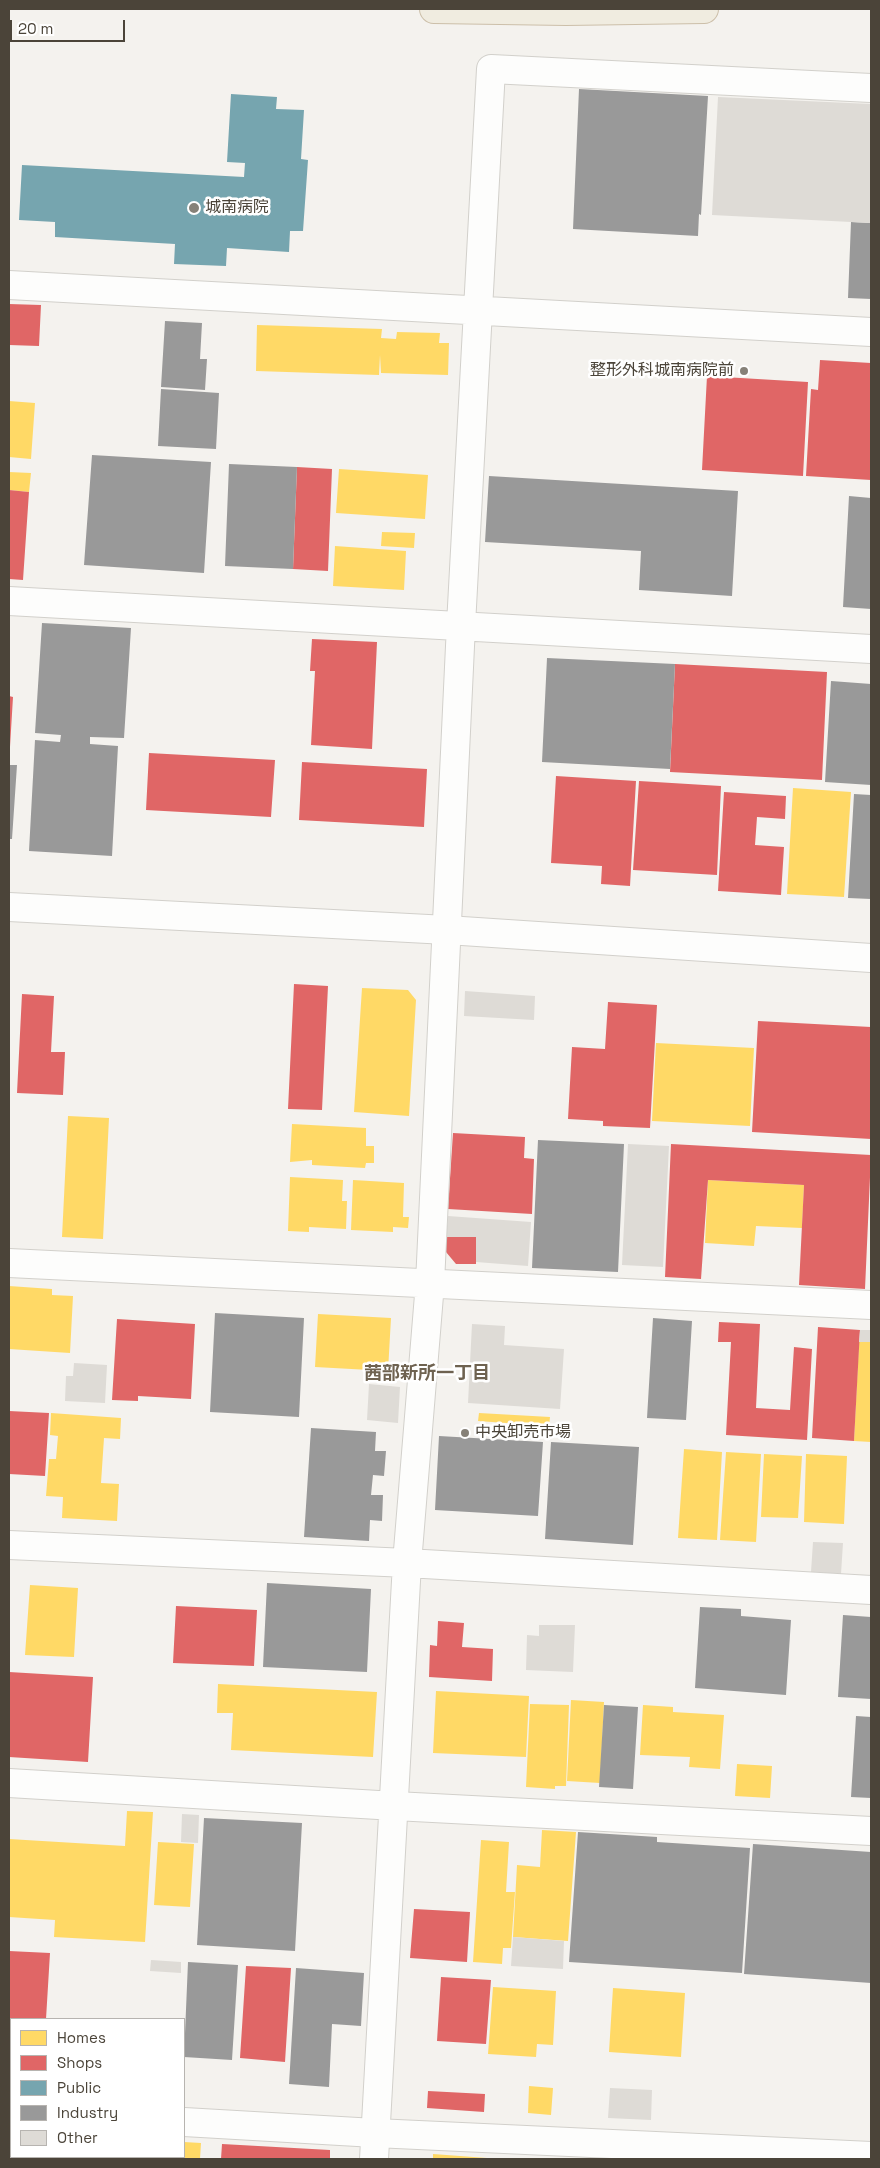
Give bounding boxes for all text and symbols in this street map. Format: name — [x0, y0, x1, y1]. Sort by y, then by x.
scale bar — [12, 10, 128, 42]
text: 20 m — [18, 19, 53, 38]
place label: 城南病院 — [205, 198, 269, 218]
marker: 城南病院 — [187, 201, 201, 215]
place label: 整形外科城南病院前 — [590, 361, 734, 381]
marker: 整形外科城南病院前 — [738, 365, 750, 377]
district label: 茜部新所一丁目 — [364, 1363, 490, 1385]
place label: 中央卸売市場 — [475, 1423, 571, 1443]
marker: 中央卸売市場 — [459, 1427, 471, 1439]
legend — [10, 2018, 185, 2158]
text: Homes — [57, 2028, 106, 2047]
text: Shops — [57, 2053, 102, 2072]
text: Public — [57, 2078, 101, 2097]
text: Industry — [57, 2103, 118, 2122]
text: Other — [57, 2128, 98, 2147]

